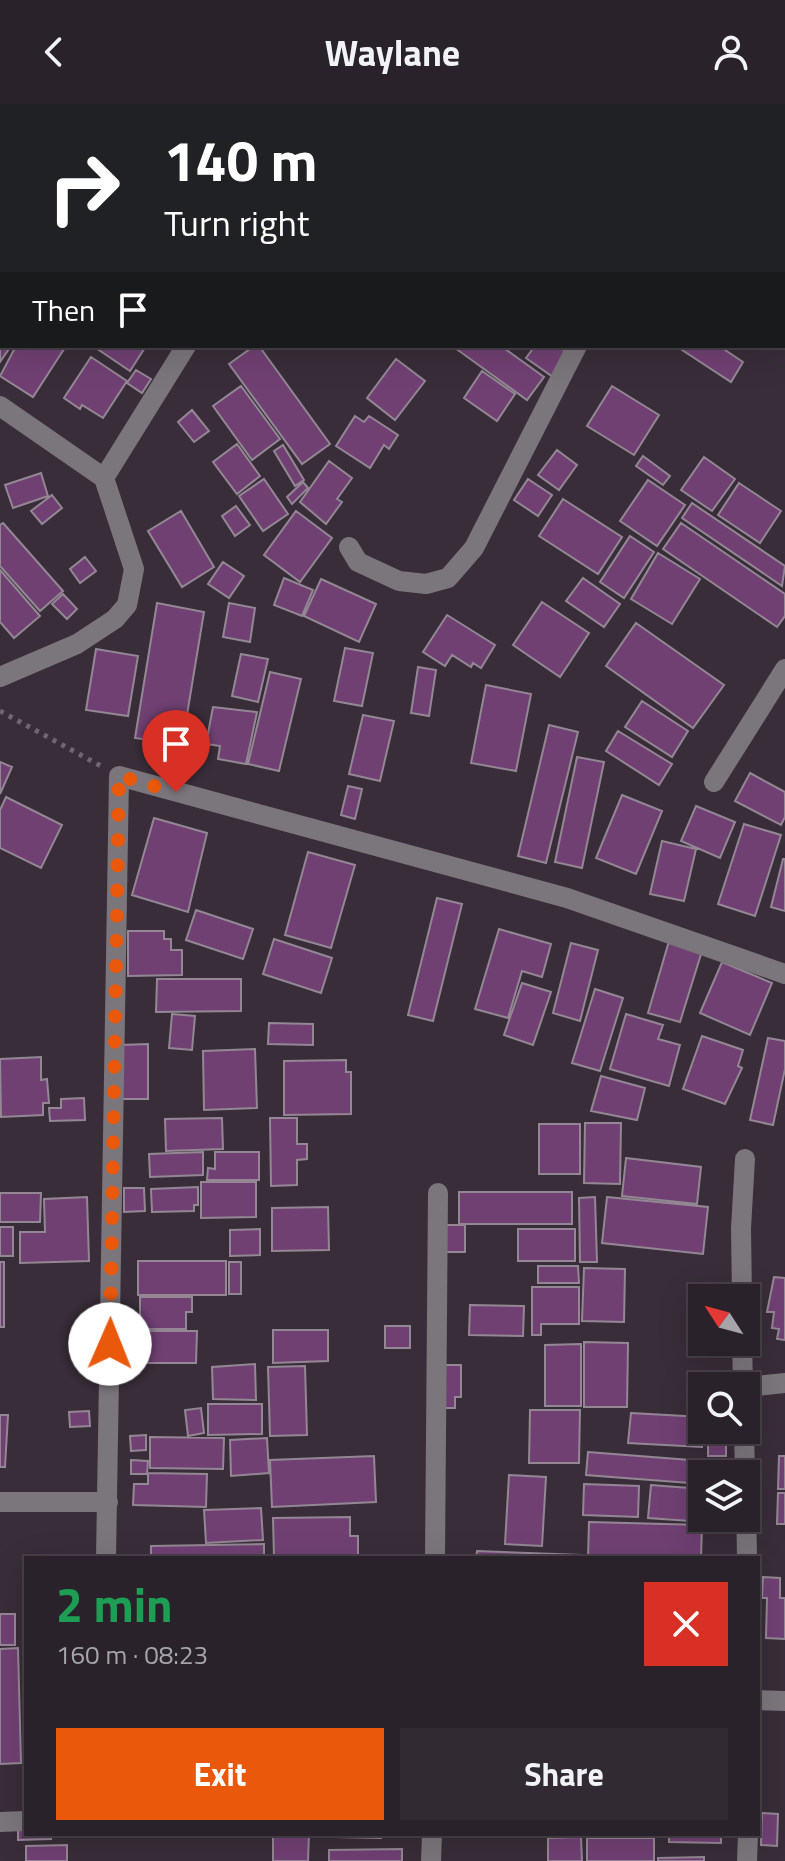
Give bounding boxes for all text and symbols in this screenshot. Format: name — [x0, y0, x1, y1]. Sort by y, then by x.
text: Waylane — [325, 25, 460, 80]
icon: back — [32, 30, 76, 74]
icon: person — [709, 30, 753, 74]
text: 140 m — [164, 118, 317, 203]
icon: right — [32, 136, 136, 240]
text: Turn right — [164, 195, 309, 250]
text: Then — [32, 287, 95, 333]
icon: arrive — [111, 288, 155, 332]
pin — [142, 710, 210, 792]
icon: arrive — [154, 722, 198, 766]
north arrow — [688, 1284, 760, 1356]
map controls — [688, 1284, 760, 1532]
position arrow — [68, 1302, 152, 1386]
button: search — [688, 1372, 760, 1444]
button: layers — [688, 1460, 760, 1532]
text: 2 min — [56, 1568, 173, 1641]
button: close — [644, 1582, 728, 1666]
text: 160 m · 08:23 — [56, 1635, 208, 1674]
button: Exit — [56, 1728, 384, 1820]
button: Share — [400, 1728, 728, 1820]

